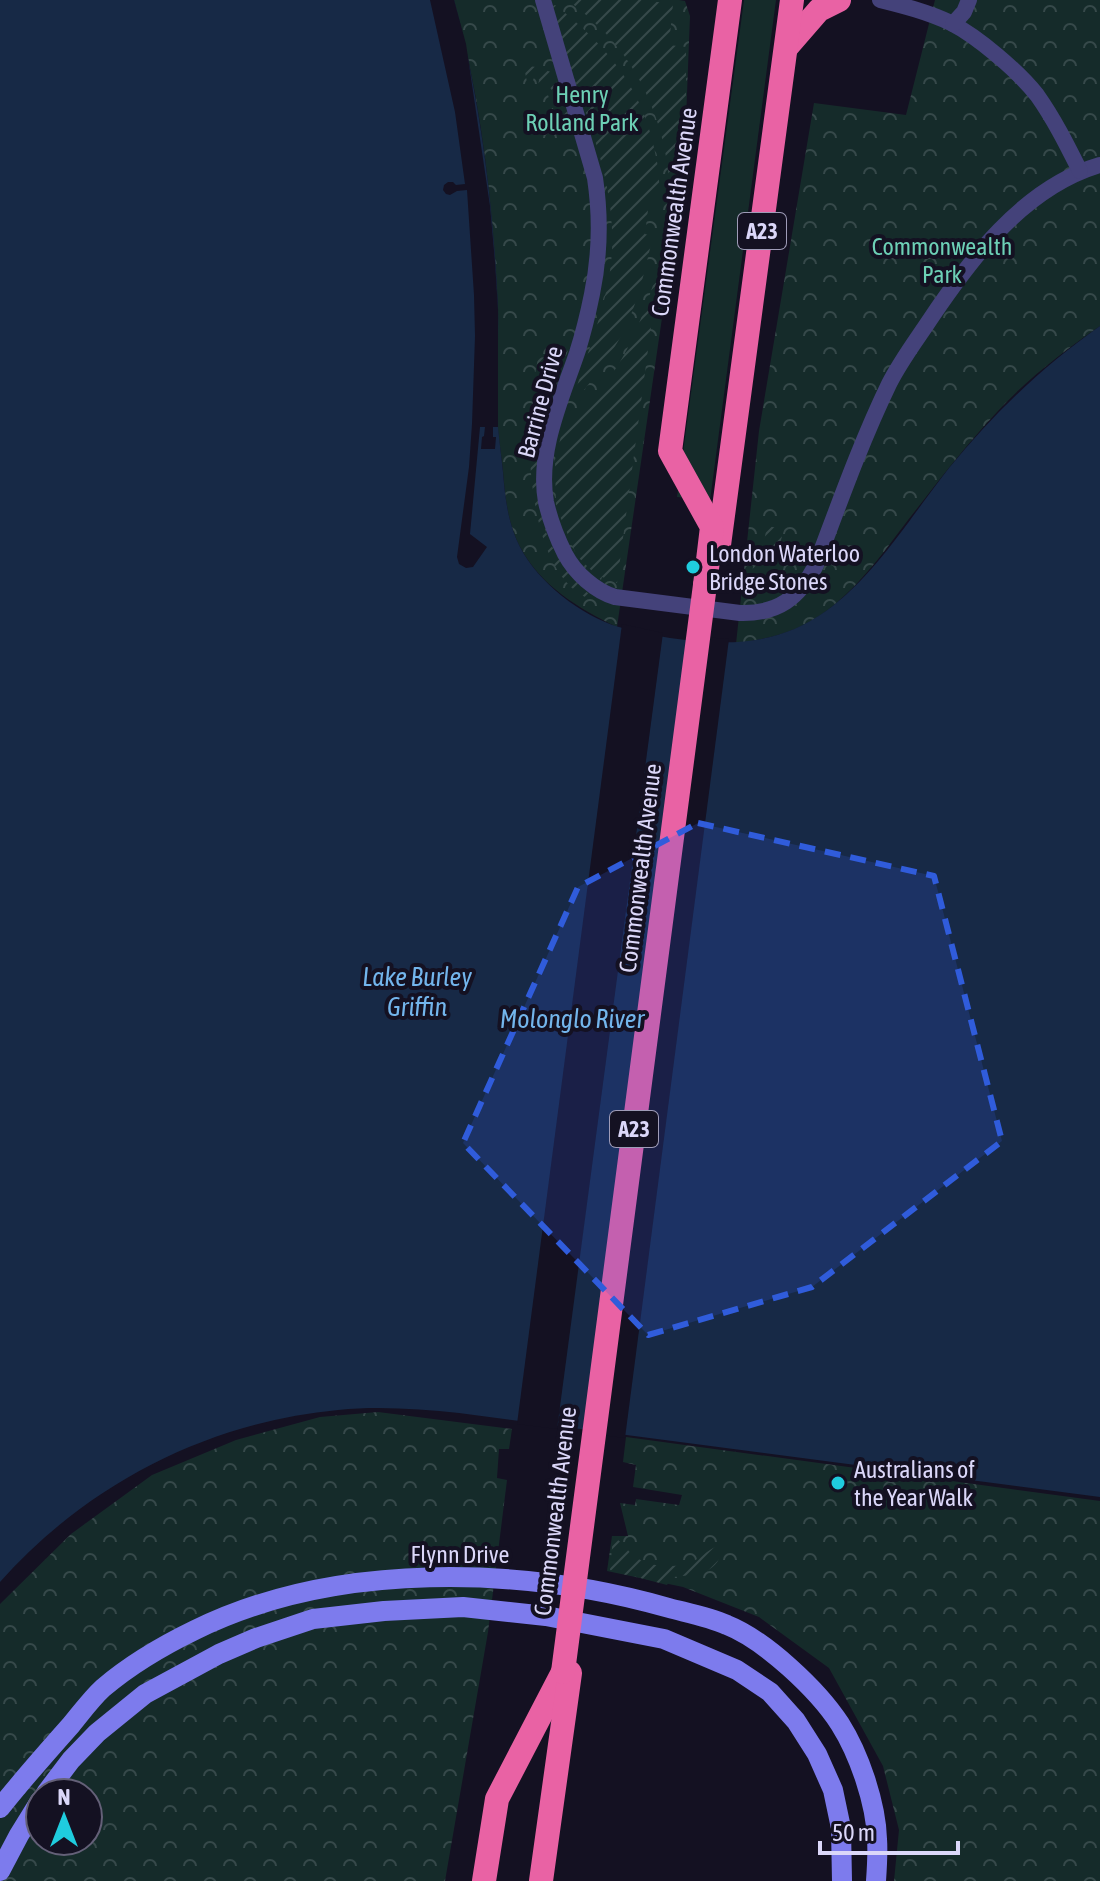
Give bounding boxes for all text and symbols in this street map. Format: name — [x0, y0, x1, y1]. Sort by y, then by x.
park label: Henry Rolland Park — [525, 81, 639, 136]
street label: Commonwealth Avenue — [646, 106, 702, 318]
road number: A23 — [738, 213, 786, 249]
park label: Commonwealth Park — [872, 233, 1012, 288]
street label: Barrine Drive — [512, 343, 568, 461]
place label: London Waterloo Bridge Stones — [709, 540, 860, 595]
marker: London Waterloo Bridge Stones — [684, 558, 702, 576]
street label: Commonwealth Avenue — [614, 762, 666, 974]
water label: Lake Burley Griffin — [362, 962, 472, 1022]
water label: Molonglo River — [500, 1004, 646, 1034]
road number: A23 — [610, 1111, 658, 1147]
street label: Commonwealth Avenue — [529, 1405, 581, 1617]
place label: Australians of the Year Walk — [854, 1456, 975, 1511]
marker: Australians of the Year Walk — [829, 1474, 847, 1492]
street label: Flynn Drive — [411, 1541, 509, 1568]
north arrow — [24, 1777, 104, 1857]
text: N — [58, 1784, 70, 1810]
scale bar — [820, 1805, 958, 1855]
text: 50 m — [832, 1819, 875, 1846]

